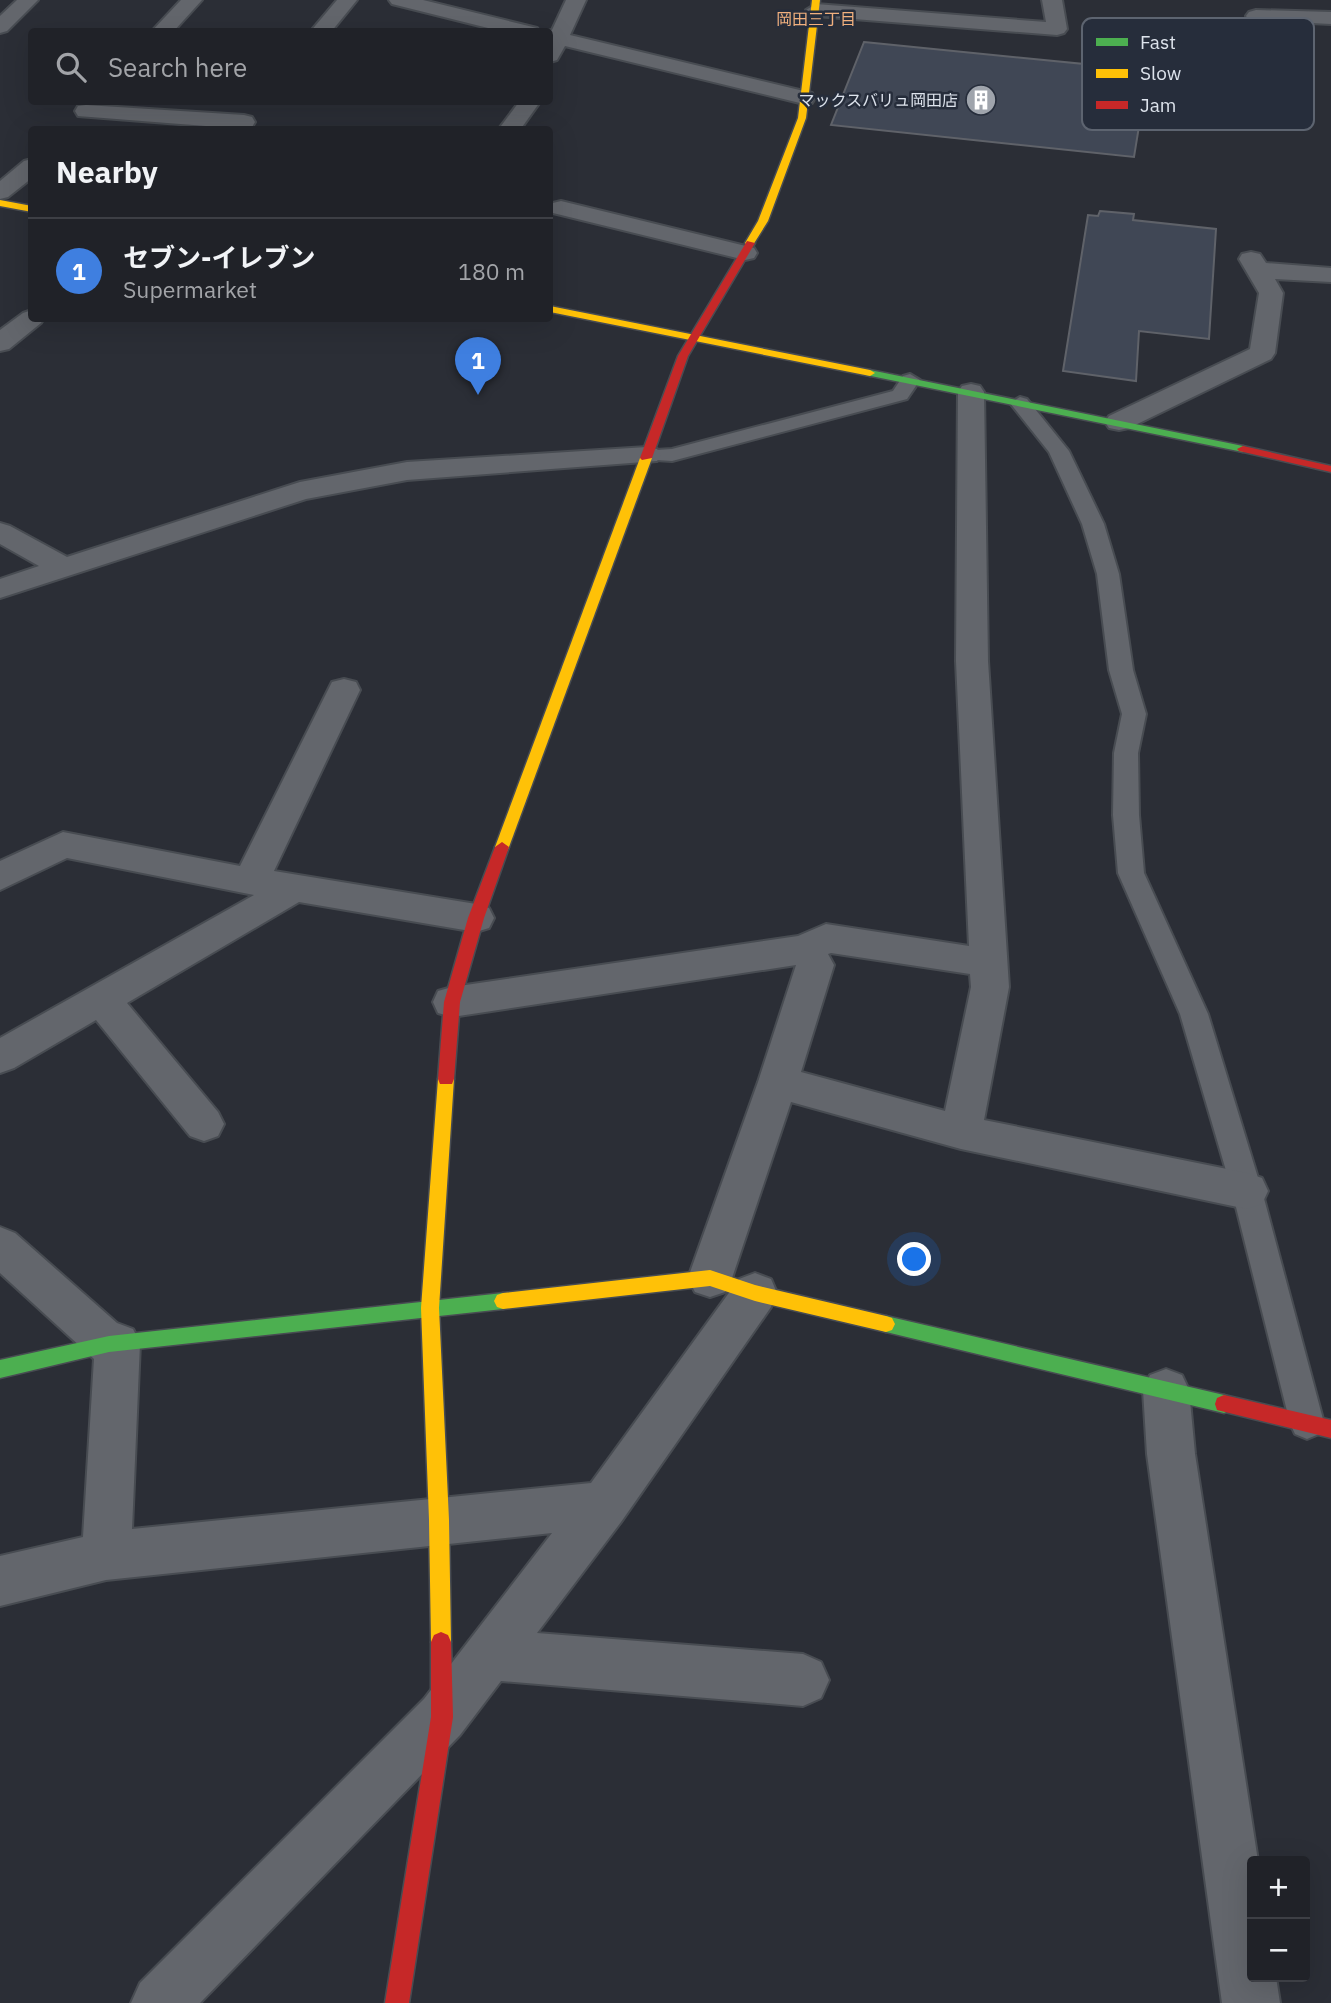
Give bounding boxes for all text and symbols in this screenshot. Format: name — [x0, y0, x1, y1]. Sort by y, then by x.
district label: 岡田三丁目 — [776, 9, 856, 29]
legend — [1082, 18, 1314, 130]
search box — [28, 28, 553, 105]
text: Fast — [1140, 30, 1176, 54]
icon: search — [52, 48, 90, 86]
text: Search here — [108, 50, 247, 84]
text: Slow — [1140, 61, 1181, 85]
building icon: マックスバリュ岡田店 — [964, 83, 998, 117]
place label: マックスバリュ岡田店 — [798, 90, 958, 110]
text: Jam — [1140, 93, 1176, 117]
text: Nearby — [56, 152, 158, 191]
text: セブン-イレブン — [123, 240, 315, 274]
text: 1 — [72, 256, 86, 286]
text: 180 m — [458, 256, 525, 286]
text: Supermarket — [123, 274, 257, 304]
pin: 1 — [455, 337, 501, 395]
your location — [897, 1242, 931, 1276]
map controls — [1247, 1856, 1310, 1982]
button: + — [1247, 1856, 1310, 1919]
button: − — [1247, 1919, 1310, 1982]

